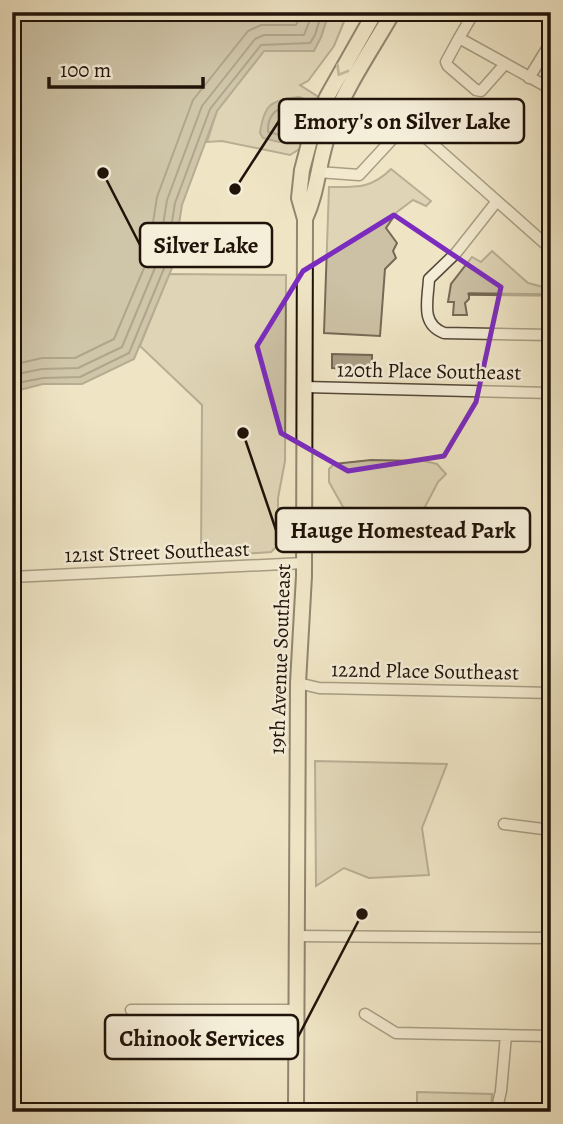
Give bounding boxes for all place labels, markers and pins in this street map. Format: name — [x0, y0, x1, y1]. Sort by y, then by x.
callout: Emory's on Silver Lake — [279, 99, 524, 143]
callout: Silver Lake — [140, 223, 272, 267]
callout: Hauge Homestead Park — [276, 508, 530, 552]
callout: Chinook Services — [105, 1015, 298, 1059]

